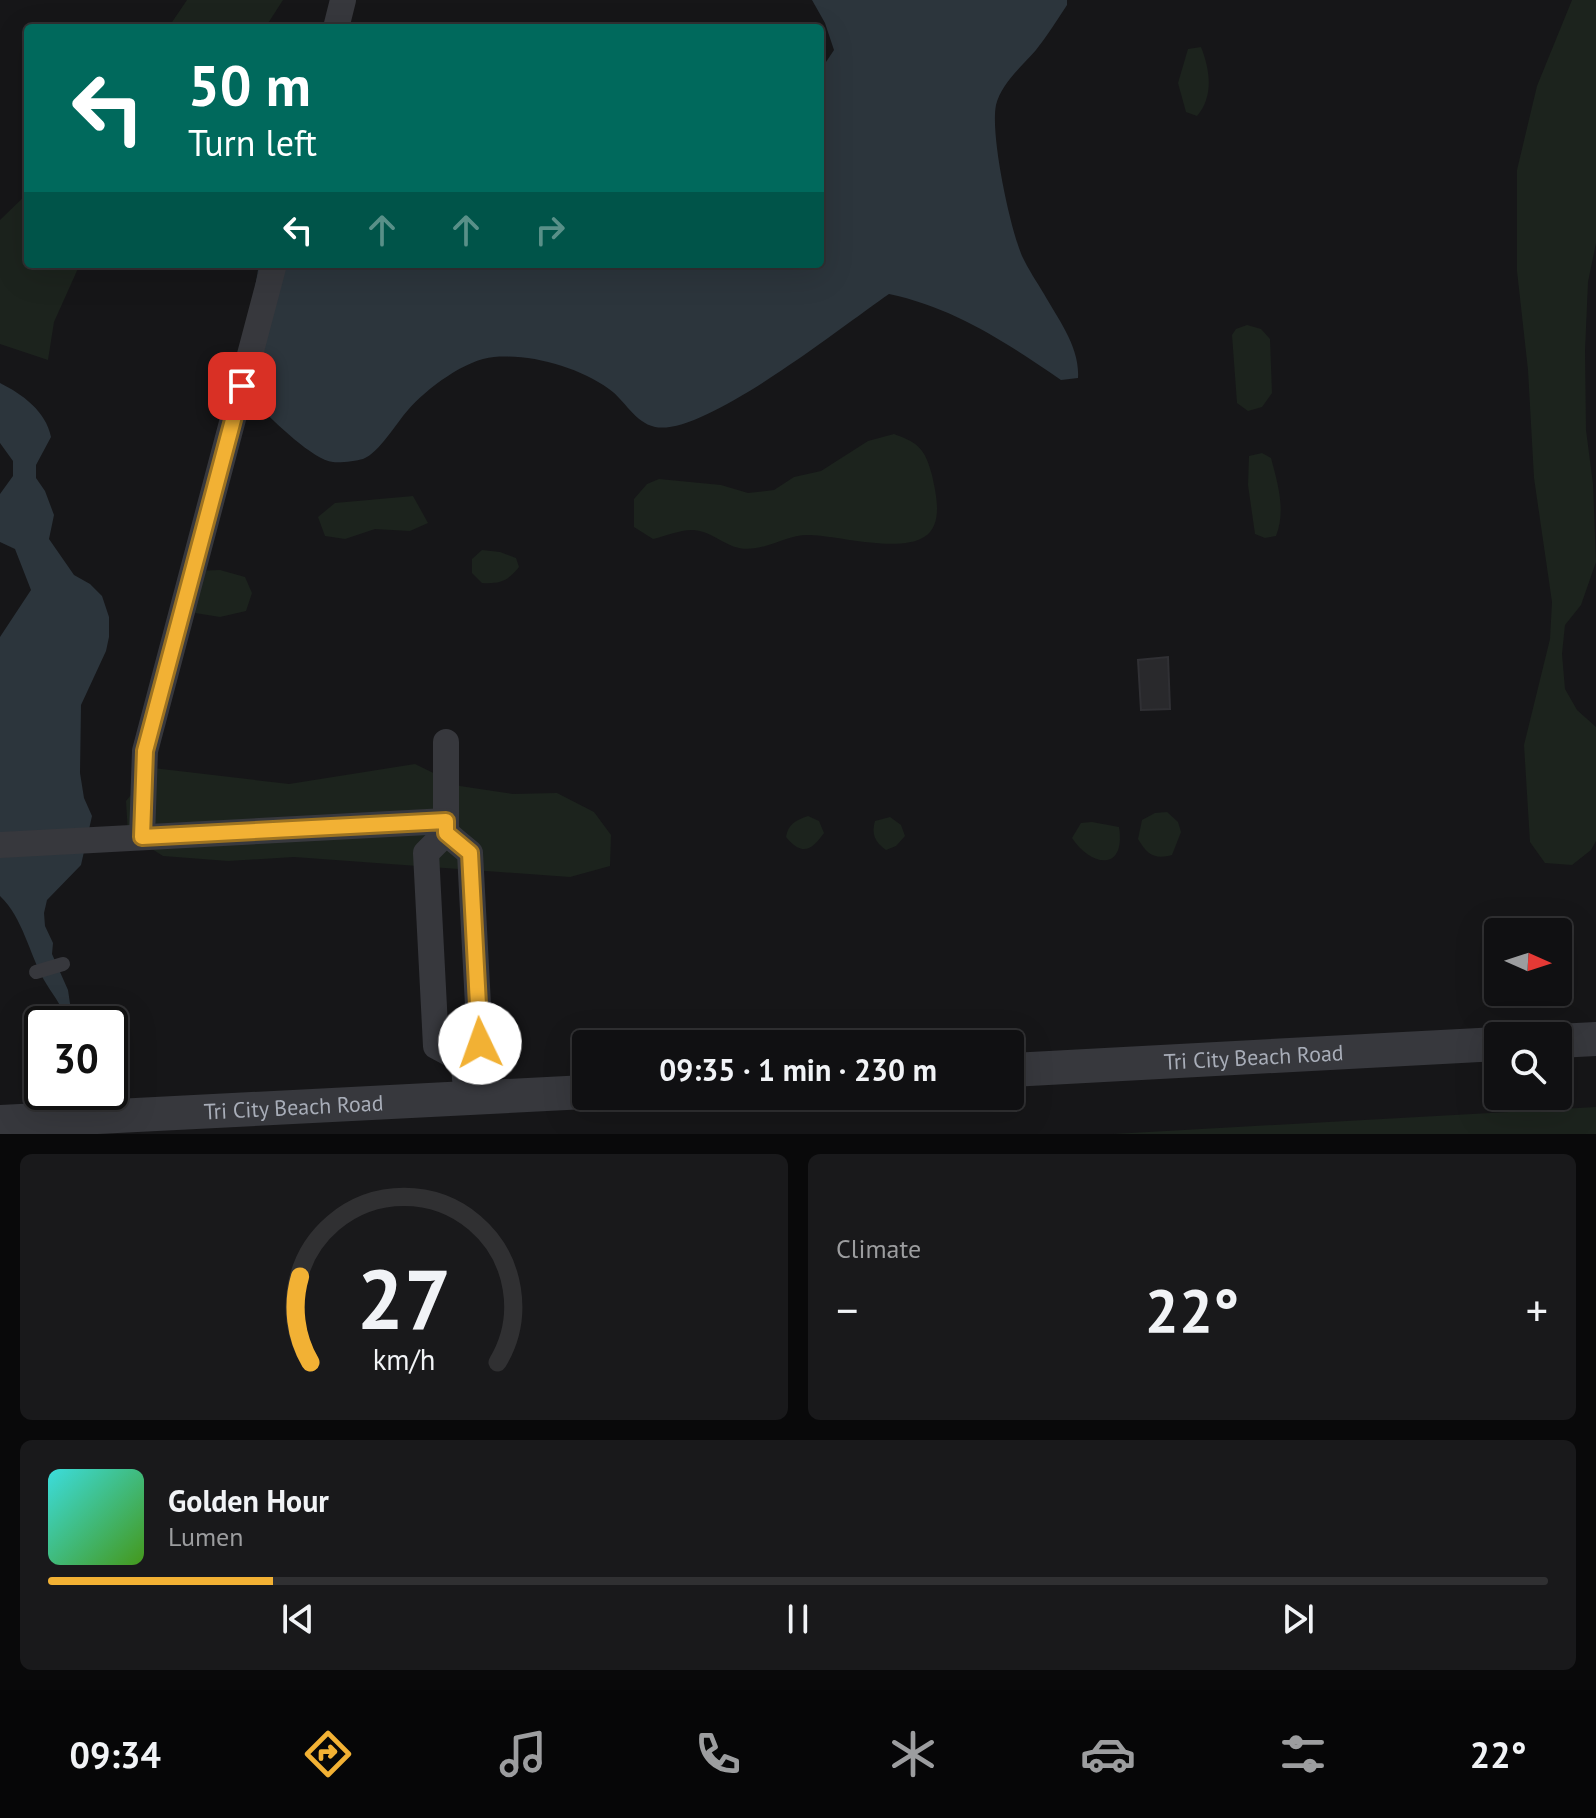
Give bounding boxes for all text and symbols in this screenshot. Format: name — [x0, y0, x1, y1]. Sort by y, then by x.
text: 50 m — [188, 49, 311, 121]
icon: left — [56, 56, 160, 160]
text: Turn left — [188, 119, 317, 166]
icon: left — [276, 208, 320, 252]
icon: ahead — [360, 208, 404, 252]
icon: ahead — [444, 208, 488, 252]
icon: right — [528, 208, 572, 252]
pin — [208, 352, 276, 420]
icon: arrive — [220, 364, 264, 408]
north arrow — [1484, 918, 1572, 1006]
map controls — [1484, 918, 1572, 1110]
position arrow — [438, 1001, 522, 1085]
speed limit sign: 30 — [24, 1006, 128, 1110]
button: search — [1484, 1022, 1572, 1110]
street label: Tri City Beach Road — [1163, 1038, 1344, 1076]
text: 09:35 · 1 min · 230 m — [659, 1050, 937, 1089]
street label: Tri City Beach Road — [203, 1088, 384, 1126]
text: Climate — [836, 1232, 921, 1265]
text: 27 — [357, 1244, 451, 1352]
text: 22° — [1145, 1271, 1239, 1349]
text: − — [836, 1281, 858, 1338]
text: + — [1526, 1281, 1548, 1338]
text: km/h — [373, 1341, 435, 1378]
text: Golden Hour — [168, 1481, 329, 1520]
text: Lumen — [168, 1520, 243, 1553]
icon: previous — [276, 1597, 320, 1641]
icon: pause — [776, 1597, 820, 1641]
icon: next — [1276, 1597, 1320, 1641]
icon: directions — [300, 1726, 356, 1782]
icon: music — [495, 1726, 551, 1782]
icon: phone — [690, 1726, 746, 1782]
icon: climate — [885, 1726, 941, 1782]
icon: car — [1080, 1726, 1136, 1782]
icon: filters — [1275, 1726, 1331, 1782]
text: 09:34 — [70, 1731, 161, 1778]
text: 22° — [1470, 1731, 1526, 1778]

